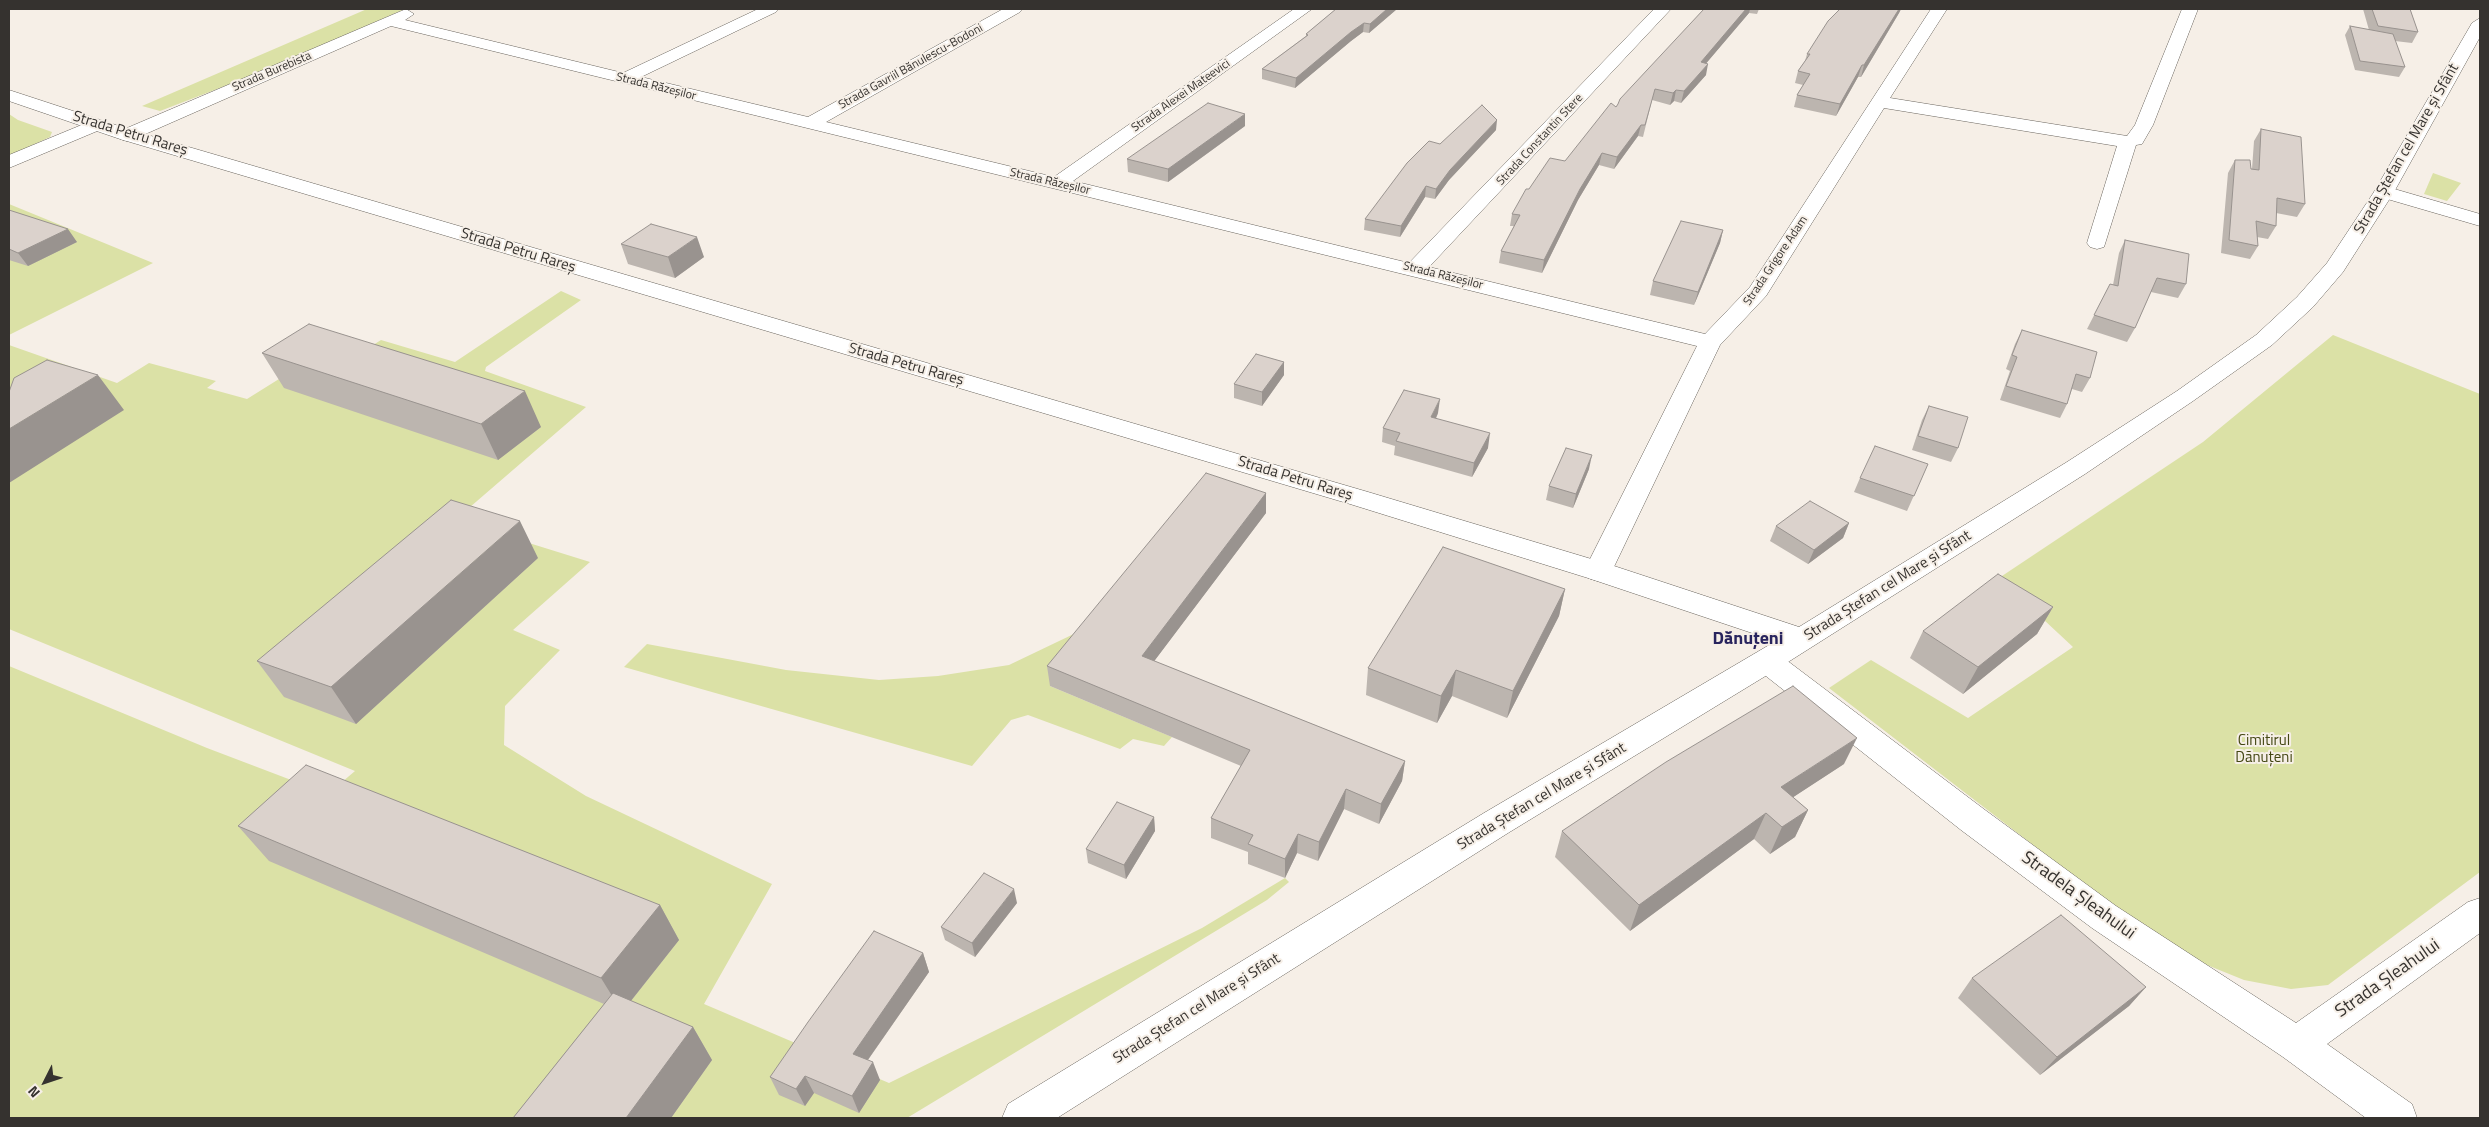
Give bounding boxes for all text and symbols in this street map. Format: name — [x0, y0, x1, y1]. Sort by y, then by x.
street label: Strada Gavriil Bănulescu-Bodoni — [836, 21, 986, 113]
street label: Strada Burebista — [230, 49, 314, 95]
street label: Strada Alexei Mateevici — [1129, 57, 1233, 135]
street label: Strada Ștefan cel Mare și Sfânt — [2351, 61, 2463, 237]
street label: Strada Răzeşilor — [614, 70, 698, 104]
street label: Strada Constantin Stere — [1494, 91, 1586, 189]
street label: Strada Petru Rareș — [70, 108, 190, 160]
street label: Strada Răzeşilor — [1008, 166, 1092, 198]
street label: Strada Grigore Adam — [1741, 214, 1811, 308]
street label: Strada Petru Rareș — [458, 225, 578, 277]
street label: Strada Răzeşilor — [1401, 259, 1485, 293]
street label: Strada Petru Rareș — [846, 340, 966, 390]
street label: Strada Petru Rareș — [1235, 453, 1355, 505]
street label: Strada Ștefan cel Mare și Sfânt — [1801, 527, 1975, 645]
district label: Dănuțeni — [1713, 629, 1783, 651]
park label: Cimitirul Dănuțeni — [2235, 732, 2293, 767]
street label: Strada Ștefan cel Mare și Sfânt — [1454, 739, 1630, 855]
street label: Stradela Șleahului — [2017, 847, 2139, 945]
street label: Strada Șleahului — [2332, 935, 2444, 1023]
street label: Strada Ștefan cel Mare și Sfânt — [1110, 950, 1284, 1068]
north arrow — [20, 1057, 70, 1107]
text: N — [22, 1082, 44, 1103]

